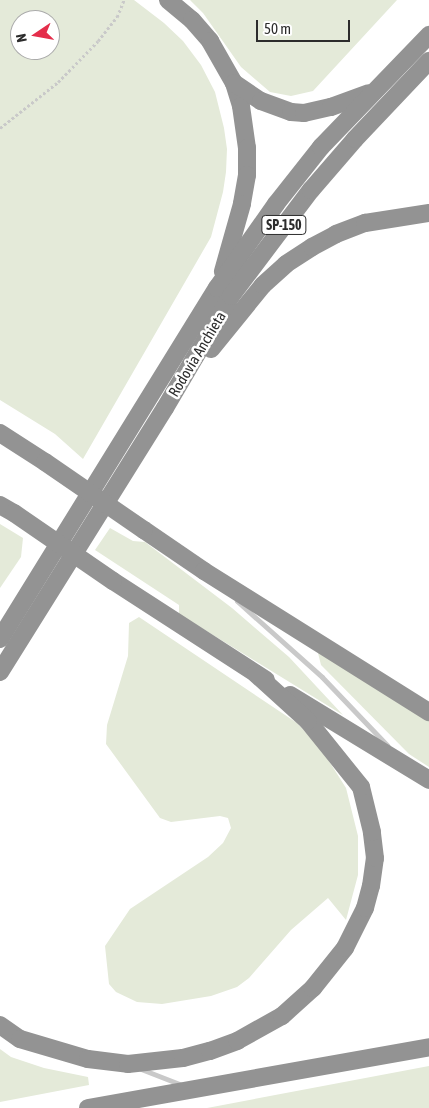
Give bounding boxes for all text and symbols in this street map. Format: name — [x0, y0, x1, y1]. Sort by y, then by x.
north arrow — [10, 10, 60, 60]
scale bar — [259, 10, 353, 42]
text: 50 m — [264, 20, 291, 37]
text: N — [13, 32, 30, 44]
road number: SP-150 — [260, 214, 308, 236]
street label: Rodovia Anchieta — [165, 308, 229, 400]

